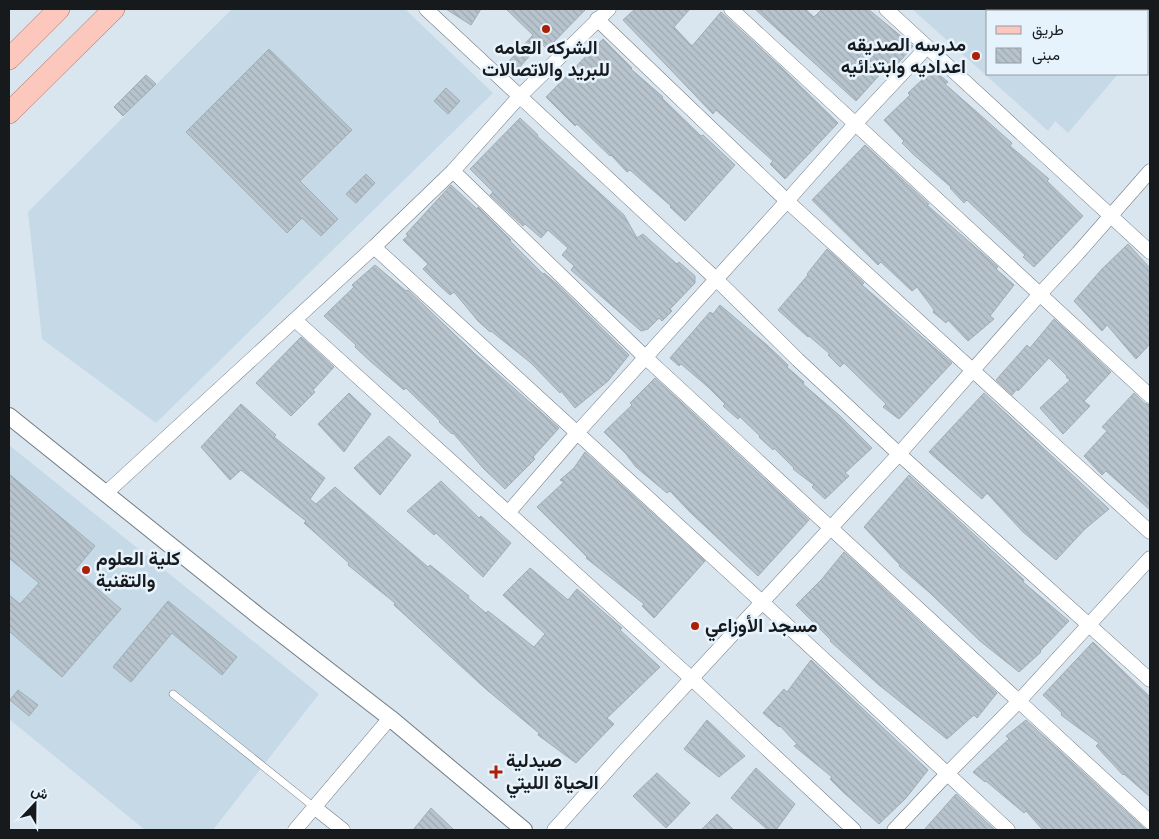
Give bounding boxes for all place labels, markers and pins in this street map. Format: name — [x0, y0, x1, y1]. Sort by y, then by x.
marker: الشركه العامه للبريد والاتصالات — [540, 23, 552, 35]
place label: مدرسه الصديقه اعداديه وابتدائيه — [841, 34, 966, 79]
place label: الشركه العامه للبريد والاتصالات — [482, 37, 610, 82]
marker: مدرسه الصديقه اعداديه وابتدائيه — [970, 50, 982, 62]
place label: كلية العلوم والتقنية — [96, 548, 181, 593]
marker: كلية العلوم والتقنية — [80, 564, 92, 576]
place label: مسجد الأوزاعي — [705, 615, 818, 642]
marker: مسجد الأوزاعي — [689, 620, 701, 632]
place label: صيدلية الحياة الليتي — [506, 750, 599, 799]
marker: صيدلية الحياة الليتي — [490, 766, 502, 778]

